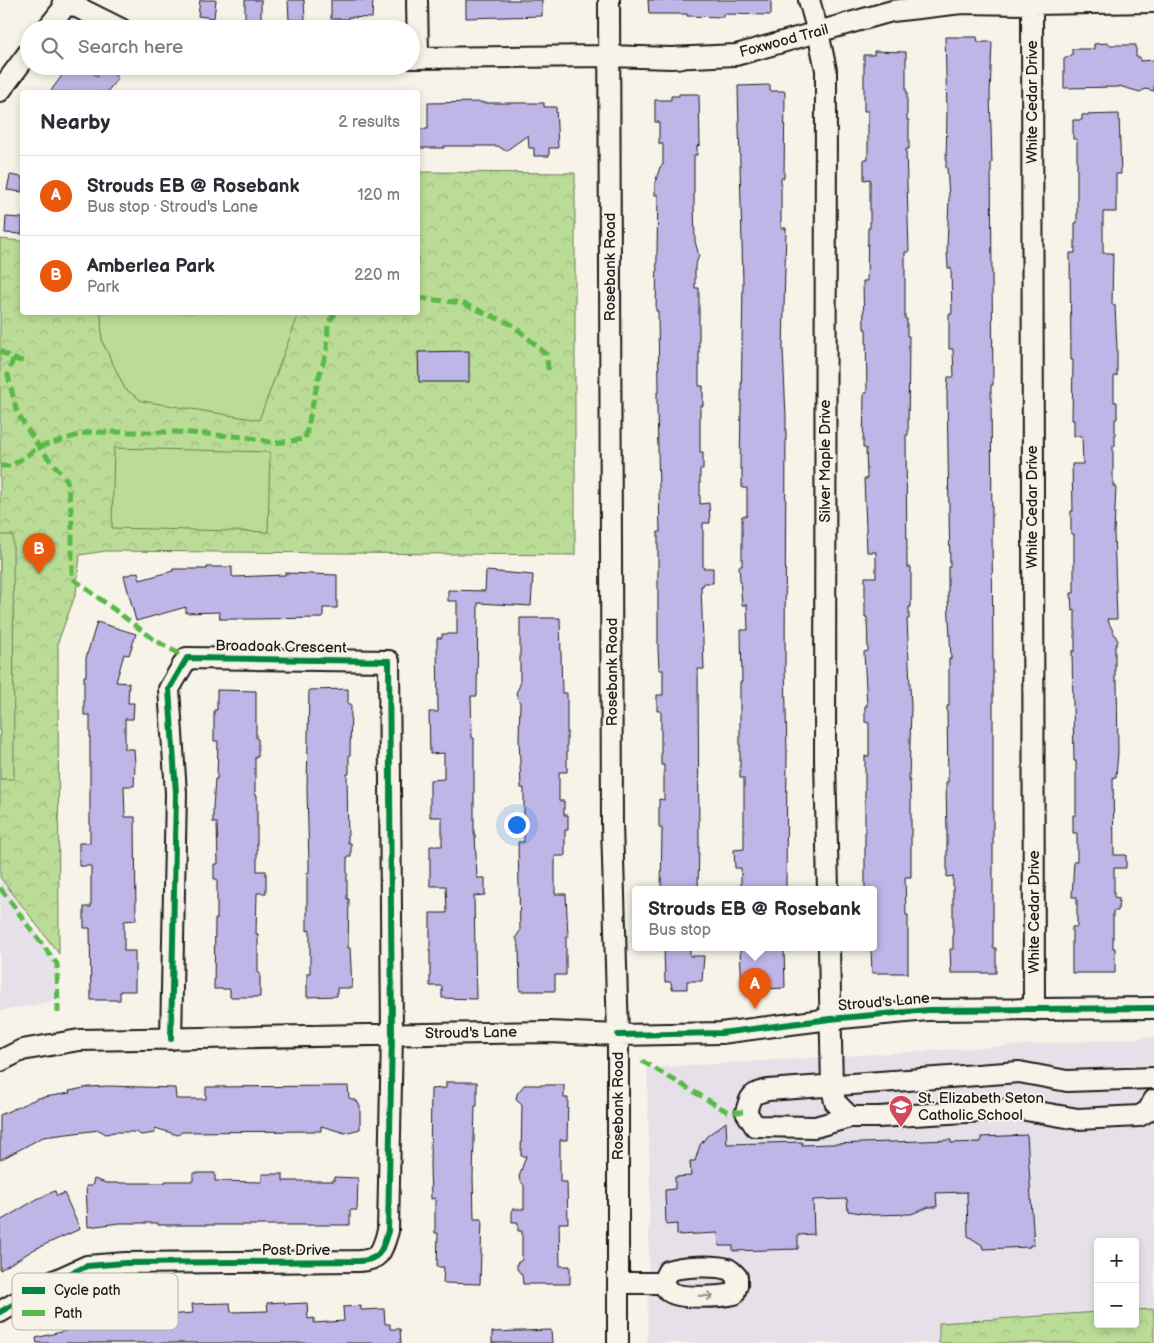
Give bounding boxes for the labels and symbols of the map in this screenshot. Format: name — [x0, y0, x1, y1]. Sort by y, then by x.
street label: Foxwood Trail — [737, 20, 831, 62]
street label: White Cedar Drive — [1023, 40, 1042, 164]
street label: Rosebank Road — [601, 213, 620, 321]
street label: Silver Maple Drive — [816, 399, 835, 522]
street label: White Cedar Drive — [1023, 445, 1042, 569]
pin: B — [23, 533, 55, 574]
street label: Rosebank Road — [603, 618, 622, 726]
street label: Broadoak Crescent — [215, 636, 347, 658]
your location — [504, 812, 530, 838]
street label: White Cedar Drive — [1025, 850, 1044, 974]
pin: A — [739, 968, 771, 1009]
street label: Stroud's Lane — [837, 989, 931, 1015]
street label: Stroud's Lane — [425, 1023, 517, 1043]
street label: Rosebank Road — [609, 1052, 628, 1160]
place label: St. Elizabeth Seton Catholic School — [918, 1089, 1044, 1125]
school or university icon: St. Elizabeth Seton Catholic School — [888, 1094, 914, 1128]
street label: Post Drive — [262, 1241, 330, 1260]
legend — [12, 1273, 178, 1330]
text: Cycle path — [54, 1282, 121, 1299]
one-way arrow — [698, 1292, 714, 1301]
text: Path — [54, 1305, 82, 1322]

